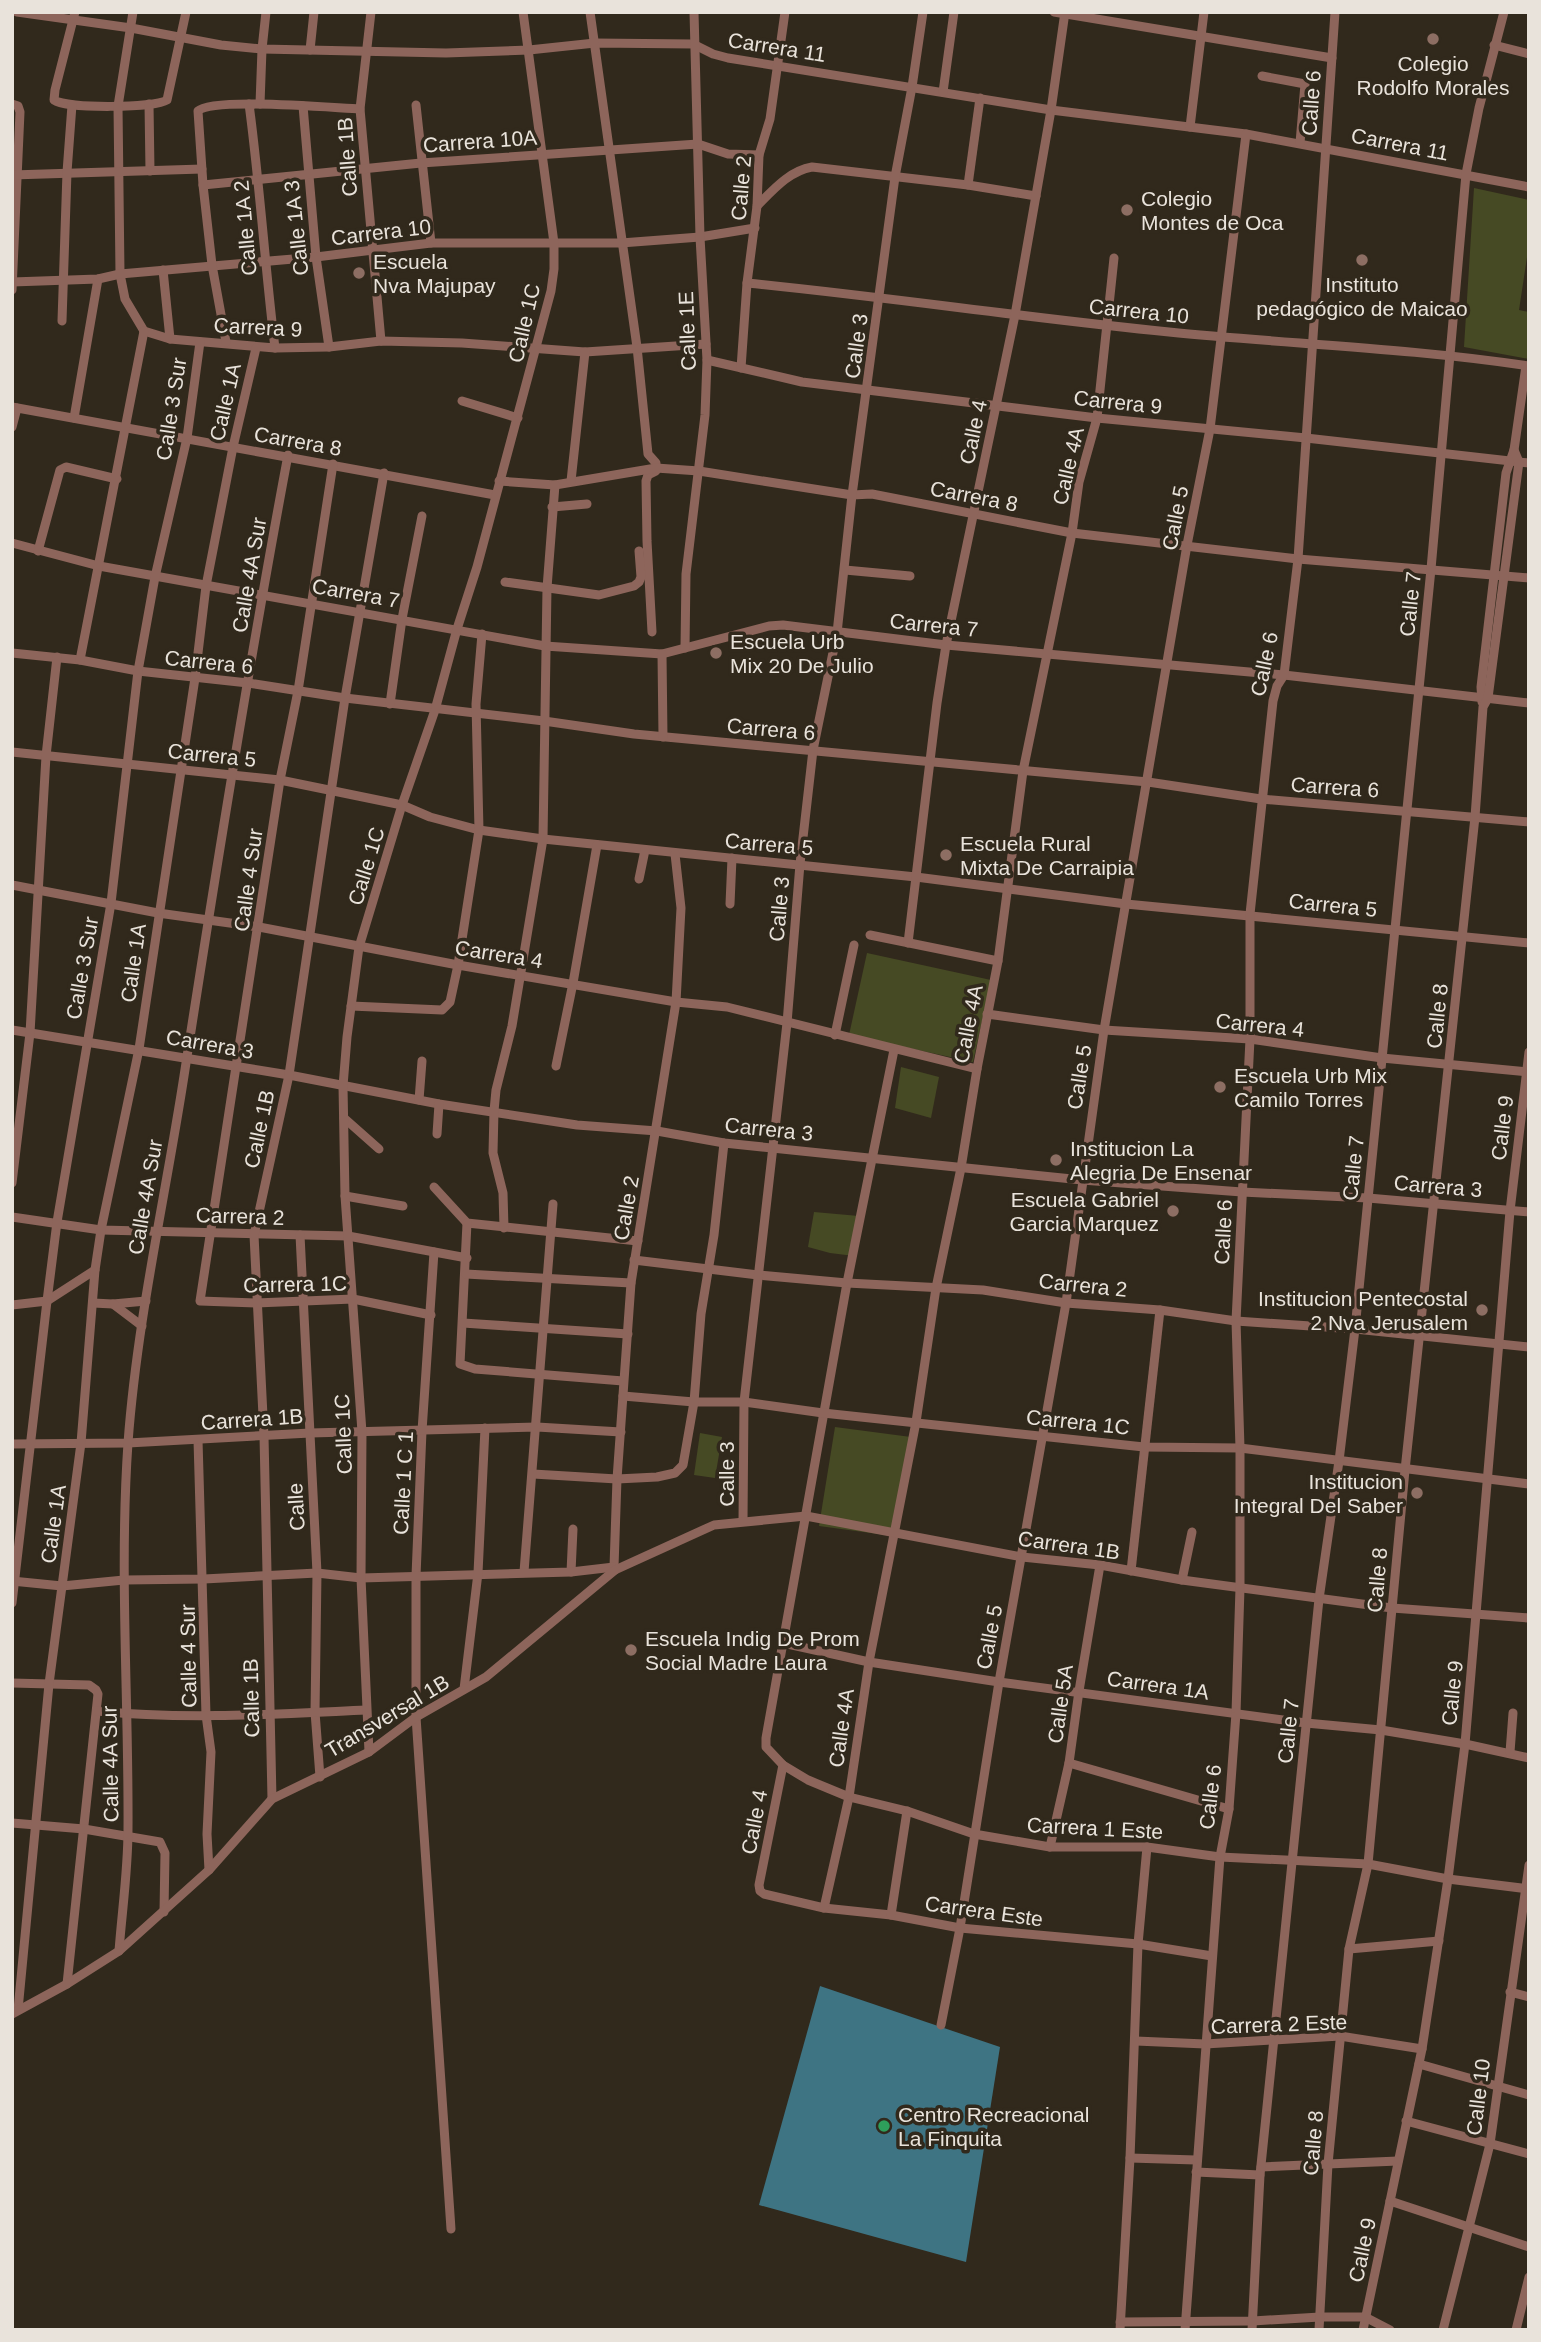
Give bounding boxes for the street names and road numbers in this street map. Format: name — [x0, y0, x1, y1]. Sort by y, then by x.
street label: Carrera 11 — [726, 28, 828, 66]
street label: Calle 6 — [1297, 70, 1325, 136]
street label: Calle 1B — [333, 117, 361, 197]
street label: Carrera 11 — [1349, 123, 1451, 165]
street label: Carrera 10A — [422, 126, 538, 156]
street label: Calle 2 — [727, 154, 755, 222]
street label: Calle 1A 2 — [229, 179, 261, 277]
street label: Calle 1A 3 — [280, 179, 312, 277]
street label: Carrera 10 — [330, 214, 432, 250]
street label: Calle 1C — [504, 281, 544, 365]
street label: Calle 1E — [674, 291, 700, 371]
street label: Carrera 10 — [1088, 294, 1190, 328]
street label: Calle 3 — [840, 312, 872, 380]
street label: Carrera 9 — [213, 313, 303, 341]
street label: Calle 3 Sur — [152, 356, 190, 462]
street label: Calle 1A — [205, 361, 245, 443]
street label: Carrera 9 — [1073, 386, 1163, 418]
street label: Calle 4 — [955, 397, 991, 466]
street label: Carrera 8 — [252, 422, 344, 460]
street label: Calle 4A — [1048, 425, 1088, 507]
street label: Carrera 8 — [928, 476, 1020, 516]
street label: Calle 5 — [1157, 484, 1193, 552]
street label: Calle 4A Sur — [228, 516, 270, 634]
street label: Calle 7 — [1395, 570, 1425, 638]
street label: Carrera 7 — [310, 574, 402, 612]
street label: Carrera 7 — [889, 609, 979, 641]
street label: Calle 6 — [1246, 630, 1282, 698]
street label: Carrera 6 — [164, 646, 254, 678]
street label: Carrera 6 — [726, 714, 816, 744]
street label: Carrera 5 — [167, 739, 257, 771]
street label: Carrera 6 — [1290, 772, 1380, 802]
street label: Calle 1C — [343, 824, 389, 908]
street label: Calle 4 Sur — [229, 827, 267, 933]
street label: Carrera 5 — [724, 829, 814, 859]
street label: Calle 3 — [765, 875, 793, 943]
street label: Carrera 5 — [1288, 889, 1378, 921]
street label: Calle 3 Sur — [62, 915, 102, 1021]
street label: Calle 1A — [116, 922, 150, 1004]
street label: Carrera 4 — [453, 936, 545, 972]
street label: Calle 8 — [1422, 982, 1452, 1050]
street label: Calle 4A — [949, 983, 987, 1065]
street label: Carrera 4 — [1215, 1009, 1306, 1041]
street label: Carrera 3 — [164, 1025, 256, 1063]
street label: Calle 5 — [1063, 1043, 1095, 1111]
street label: Calle 1B — [239, 1088, 279, 1170]
street label: Calle 9 — [1487, 1094, 1517, 1162]
street label: Carrera 3 — [724, 1113, 814, 1145]
street label: Calle 7 — [1338, 1134, 1368, 1202]
street label: Calle 4A Sur — [124, 1138, 166, 1256]
street label: Carrera 3 — [1393, 1171, 1483, 1201]
street label: Calle 2 — [609, 1174, 643, 1242]
street label: Calle 6 — [1210, 1199, 1236, 1265]
street label: Carrera 2 — [195, 1203, 285, 1229]
street label: Carrera 2 — [1038, 1269, 1128, 1301]
street label: Carrera 1C — [243, 1272, 347, 1296]
street label: Calle 1C — [330, 1393, 356, 1475]
street label: Carrera 1B — [200, 1404, 304, 1434]
street label: Carrera 1C — [1025, 1405, 1131, 1439]
street label: Calle 1 C 1 — [389, 1431, 417, 1535]
street label: Calle 3 — [715, 1441, 738, 1507]
street label: Calle 1A — [36, 1483, 70, 1565]
street label: Calle — [283, 1483, 309, 1531]
street label: Carrera 1B — [1017, 1526, 1121, 1564]
street label: Calle 8 — [1363, 1546, 1391, 1614]
street label: Calle 5 — [971, 1603, 1007, 1671]
street label: Calle 4 Sur — [176, 1604, 200, 1708]
street label: Calle 1B — [239, 1658, 263, 1738]
street label: Calle 9 — [1437, 1659, 1467, 1727]
street label: Calle 5A — [1043, 1663, 1077, 1745]
street label: Carrera 1A — [1106, 1666, 1210, 1704]
street label: Transversal 1B — [321, 1670, 453, 1762]
street label: Calle 4A — [824, 1687, 858, 1769]
street label: Calle 7 — [1273, 1697, 1303, 1765]
street label: Calle 4A Sur — [97, 1705, 123, 1823]
street label: Calle 6 — [1195, 1763, 1225, 1831]
street label: Calle 4 — [736, 1787, 772, 1856]
street label: Carrera 1 Este — [1026, 1813, 1164, 1843]
street label: Carrera Este — [923, 1891, 1045, 1931]
street label: Carrera 2 Este — [1210, 2010, 1348, 2038]
street label: Calle 10 — [1462, 2057, 1494, 2137]
street label: Calle 8 — [1299, 2109, 1327, 2177]
street label: Calle 9 — [1344, 2216, 1380, 2284]

